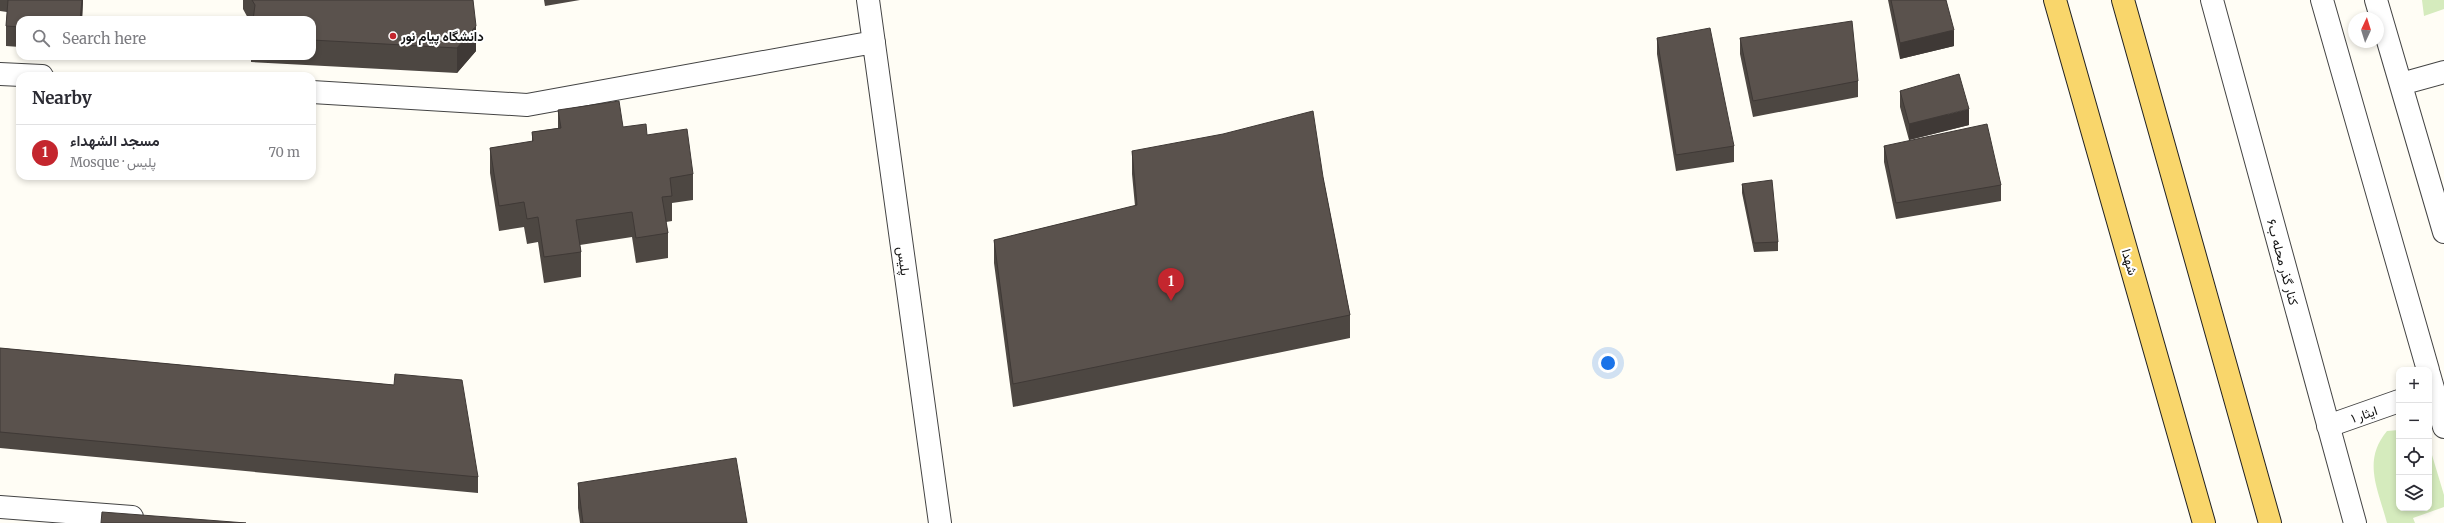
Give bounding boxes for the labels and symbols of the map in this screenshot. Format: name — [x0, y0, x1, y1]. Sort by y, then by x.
north arrow — [2348, 12, 2384, 48]
place label: دانشگاه پیام نور — [400, 28, 484, 46]
marker: دانشگاه پیام نور — [388, 31, 398, 41]
street label: کنار گذر محله ب۶ — [2263, 217, 2302, 307]
street label: پلیس — [892, 246, 914, 277]
street label: شهدا — [2118, 247, 2141, 277]
pin: 1 — [1158, 268, 1184, 301]
your location — [1598, 353, 1618, 373]
street label: ایثار ۱ — [2349, 402, 2380, 427]

